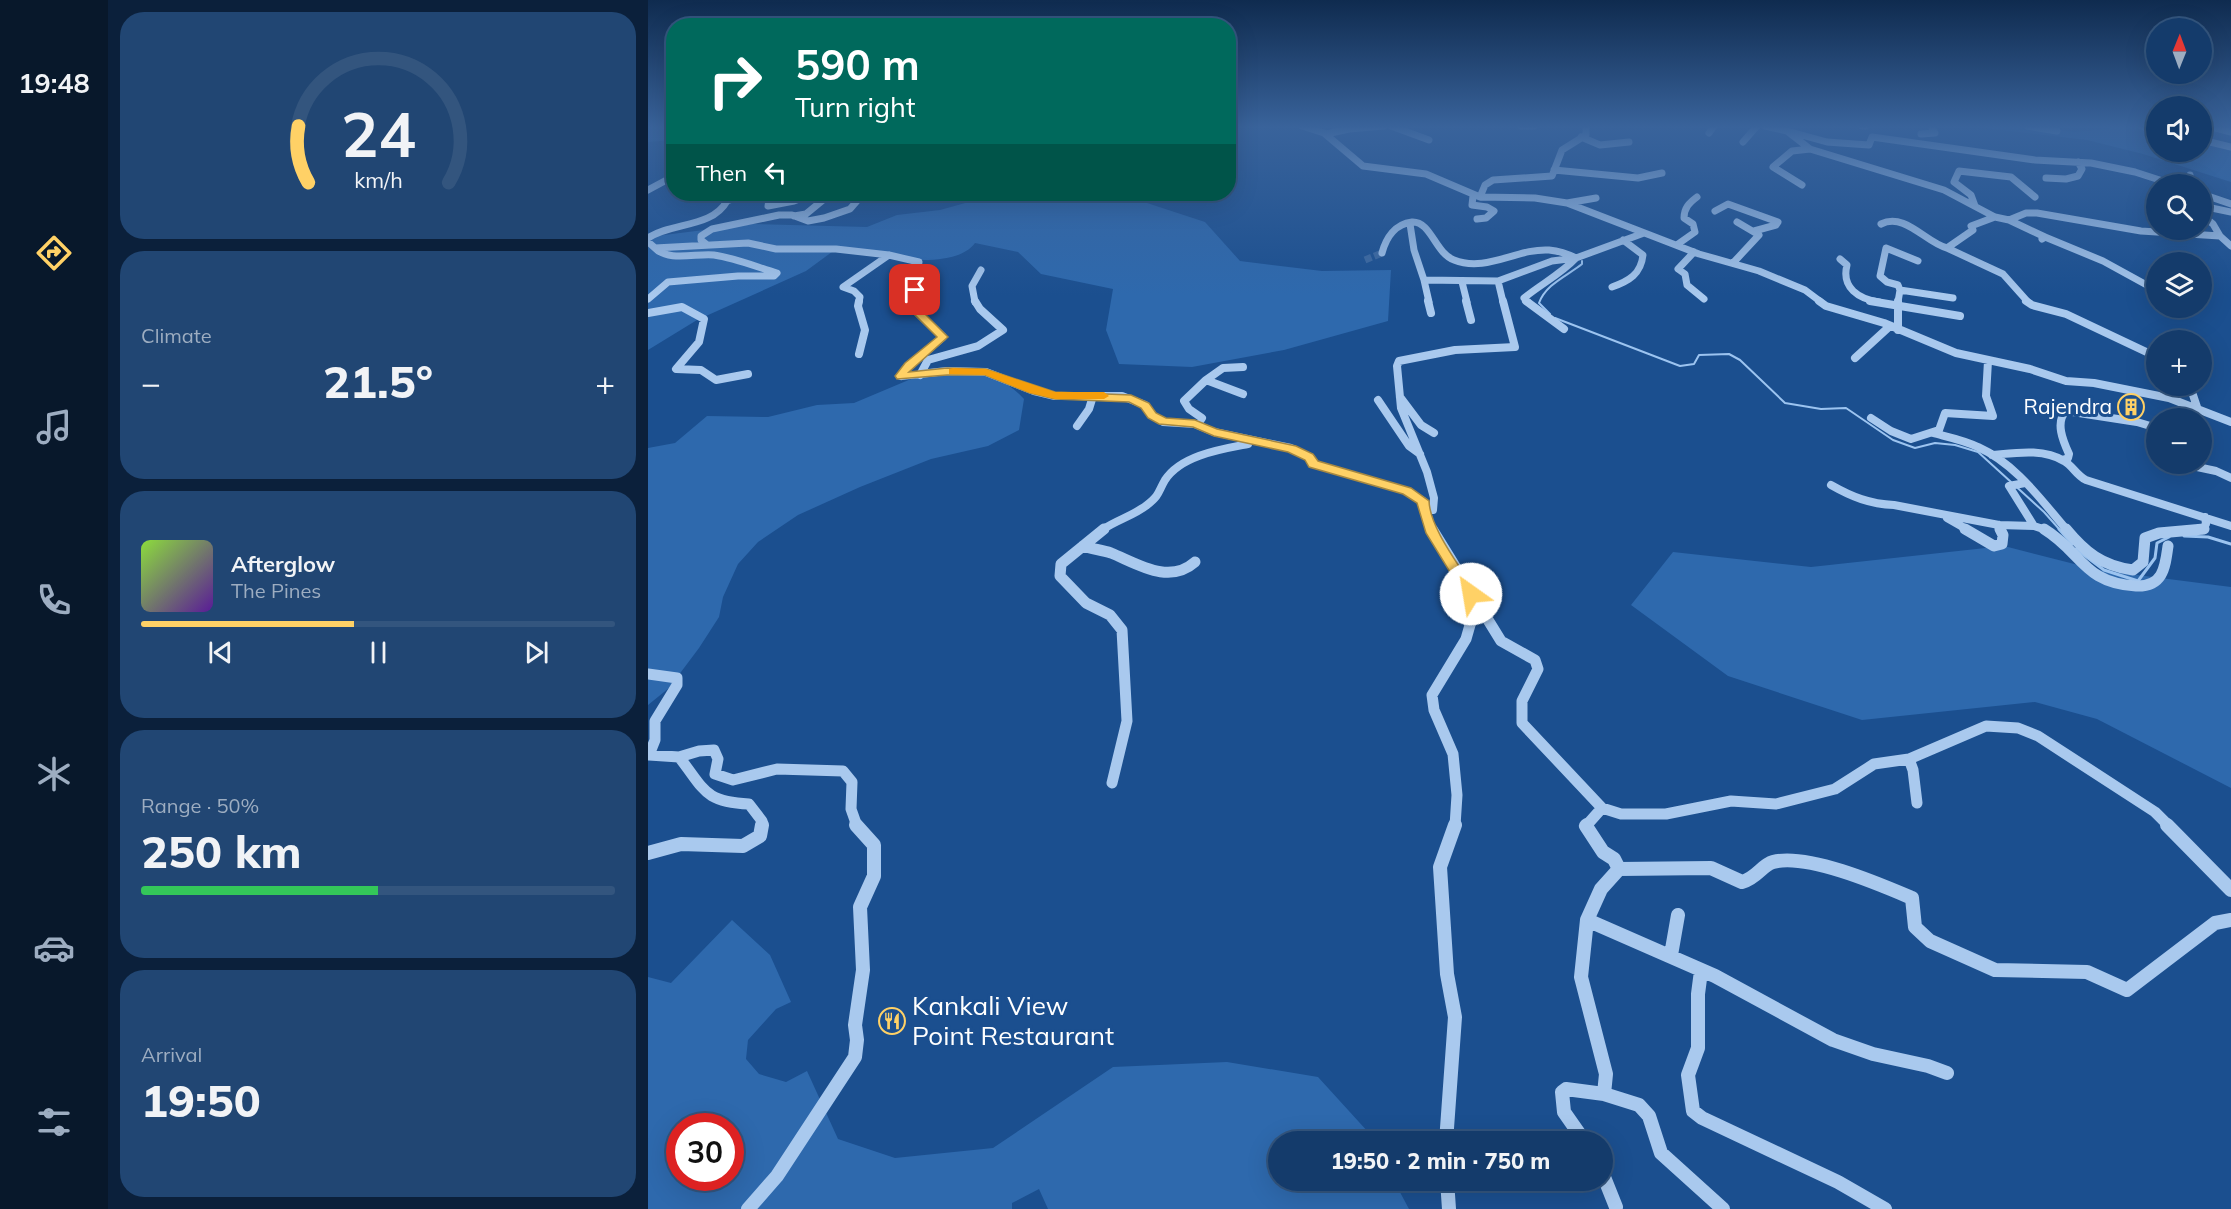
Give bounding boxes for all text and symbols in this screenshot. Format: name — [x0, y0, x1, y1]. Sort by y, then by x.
north arrow — [2146, 18, 2212, 84]
map controls — [2146, 18, 2212, 474]
text: 590 m — [795, 38, 920, 91]
icon: right — [696, 42, 774, 120]
text: 19:48 — [18, 66, 90, 100]
text: Turn right — [795, 90, 915, 124]
text: 24 — [341, 94, 415, 173]
button: sound — [2146, 96, 2212, 162]
icon: left — [759, 156, 792, 189]
text: Then — [696, 159, 747, 187]
text: km/h — [354, 166, 402, 193]
button: search — [2146, 174, 2212, 240]
icon: directions — [33, 232, 75, 274]
button: layers — [2146, 252, 2212, 318]
pin — [889, 264, 940, 315]
icon: arrive — [898, 273, 931, 306]
text: Climate — [141, 323, 212, 348]
button: + — [2146, 330, 2212, 396]
text: 21.5° — [323, 353, 433, 409]
text: − — [141, 362, 161, 403]
text: + — [595, 362, 615, 403]
building icon: Rajendra — [2116, 392, 2146, 422]
place label: Rajendra — [2023, 393, 2112, 419]
icon: music — [33, 406, 75, 448]
button: − — [2146, 408, 2212, 474]
text: Afterglow — [231, 550, 335, 578]
position arrow — [1439, 562, 1503, 626]
text: The Pines — [231, 578, 321, 603]
icon: phone — [33, 579, 75, 621]
icon: previous — [204, 636, 237, 669]
icon: pause — [362, 636, 395, 669]
icon: next — [520, 636, 553, 669]
icon: climate — [33, 753, 75, 795]
text: Range · 50% — [141, 793, 259, 818]
text: 250 km — [141, 823, 302, 879]
icon: car — [33, 927, 75, 969]
place label: Kankali View Point Restaurant — [912, 989, 1114, 1052]
restaurant icon: Kankali View Point Restaurant — [877, 1006, 907, 1036]
text: Arrival — [141, 1042, 202, 1067]
text: 19:50 — [141, 1072, 261, 1128]
icon: filters — [33, 1101, 75, 1143]
speed limit sign: 30 — [666, 1113, 744, 1191]
text: 19:50 · 2 min · 750 m — [1331, 1147, 1550, 1175]

